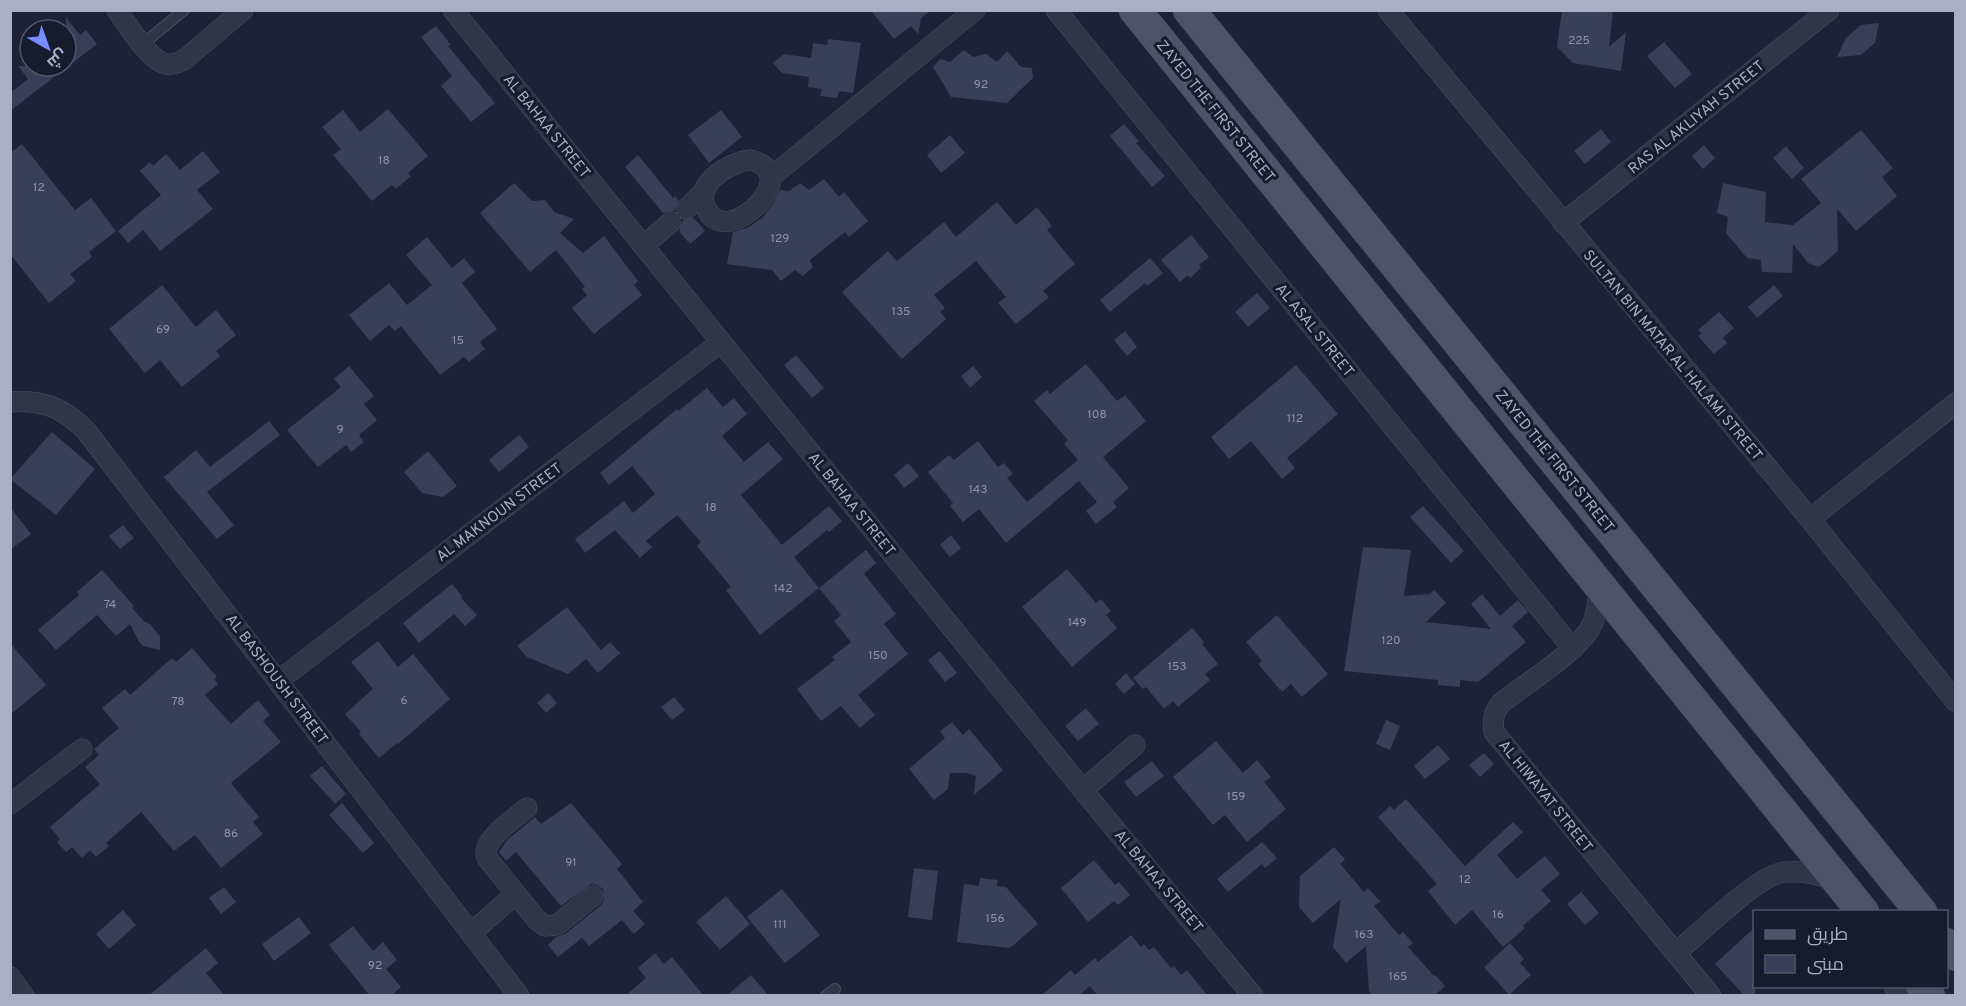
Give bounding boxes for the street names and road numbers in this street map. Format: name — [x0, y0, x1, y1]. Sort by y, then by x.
street label: ZAYED THE FIRST STREET — [1151, 37, 1278, 187]
street label: RAS AL AKLIYAH STREET — [1625, 57, 1769, 179]
street label: AL BAHAA STREET — [498, 71, 594, 183]
street label: SULTAN BIN MATAR AL HALAMI STREET — [1578, 247, 1766, 465]
street label: AL ASAL STREET — [1270, 280, 1357, 382]
street label: ZAYED THE FIRST STREET — [1490, 387, 1617, 537]
street label: AL BAHAA STREET — [803, 449, 899, 561]
street label: AL MAKNOUN STREET — [433, 460, 567, 567]
street label: AL BASHOUSH STREET — [221, 611, 331, 749]
street label: AL HIWAYAT STREET — [1494, 737, 1596, 857]
street label: AL BAHAA STREET — [1109, 827, 1206, 937]

